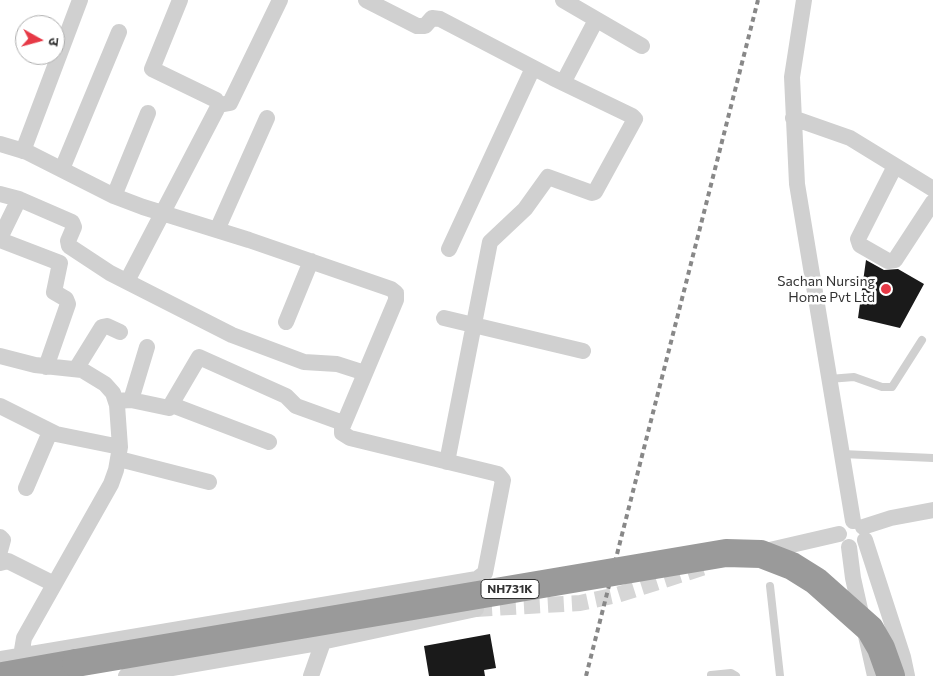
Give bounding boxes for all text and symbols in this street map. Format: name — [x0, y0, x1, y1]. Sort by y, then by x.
north arrow — [15, 15, 65, 65]
text: उ — [45, 37, 63, 47]
place label: Sachan Nursing Home Pvt Ltd — [777, 273, 875, 306]
marker: Sachan Nursing Home Pvt Ltd — [879, 282, 893, 296]
road number: NH731K — [481, 580, 539, 598]

